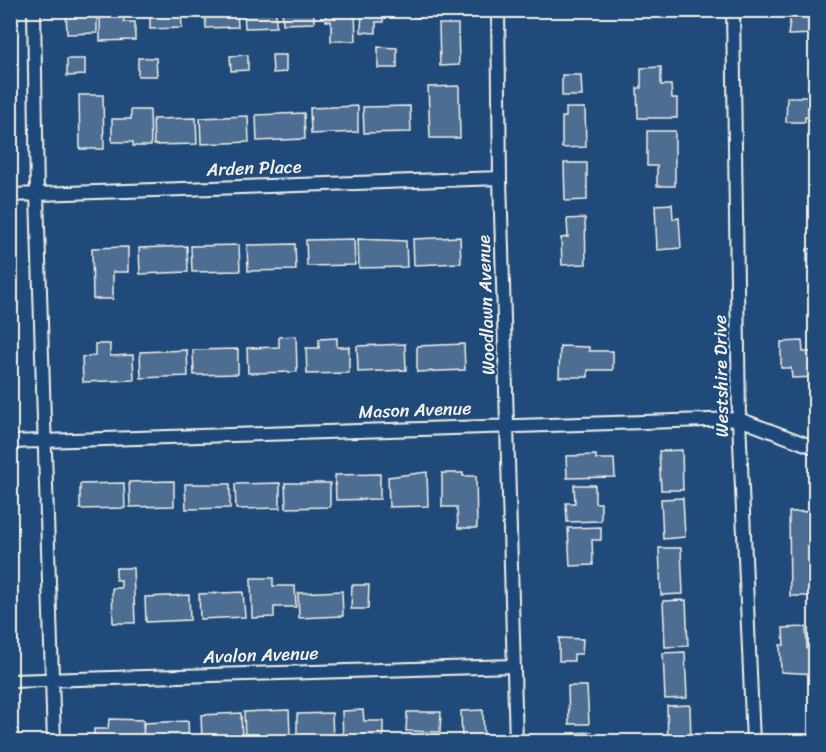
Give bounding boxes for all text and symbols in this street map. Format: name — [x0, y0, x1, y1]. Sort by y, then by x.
street label: Arden Place — [205, 150, 302, 186]
street label: Woodlawn Avenue — [468, 234, 504, 376]
street label: Westshire Drive — [704, 314, 738, 438]
street label: Mason Avenue — [358, 392, 472, 428]
street label: Avalon Avenue — [202, 637, 319, 673]

